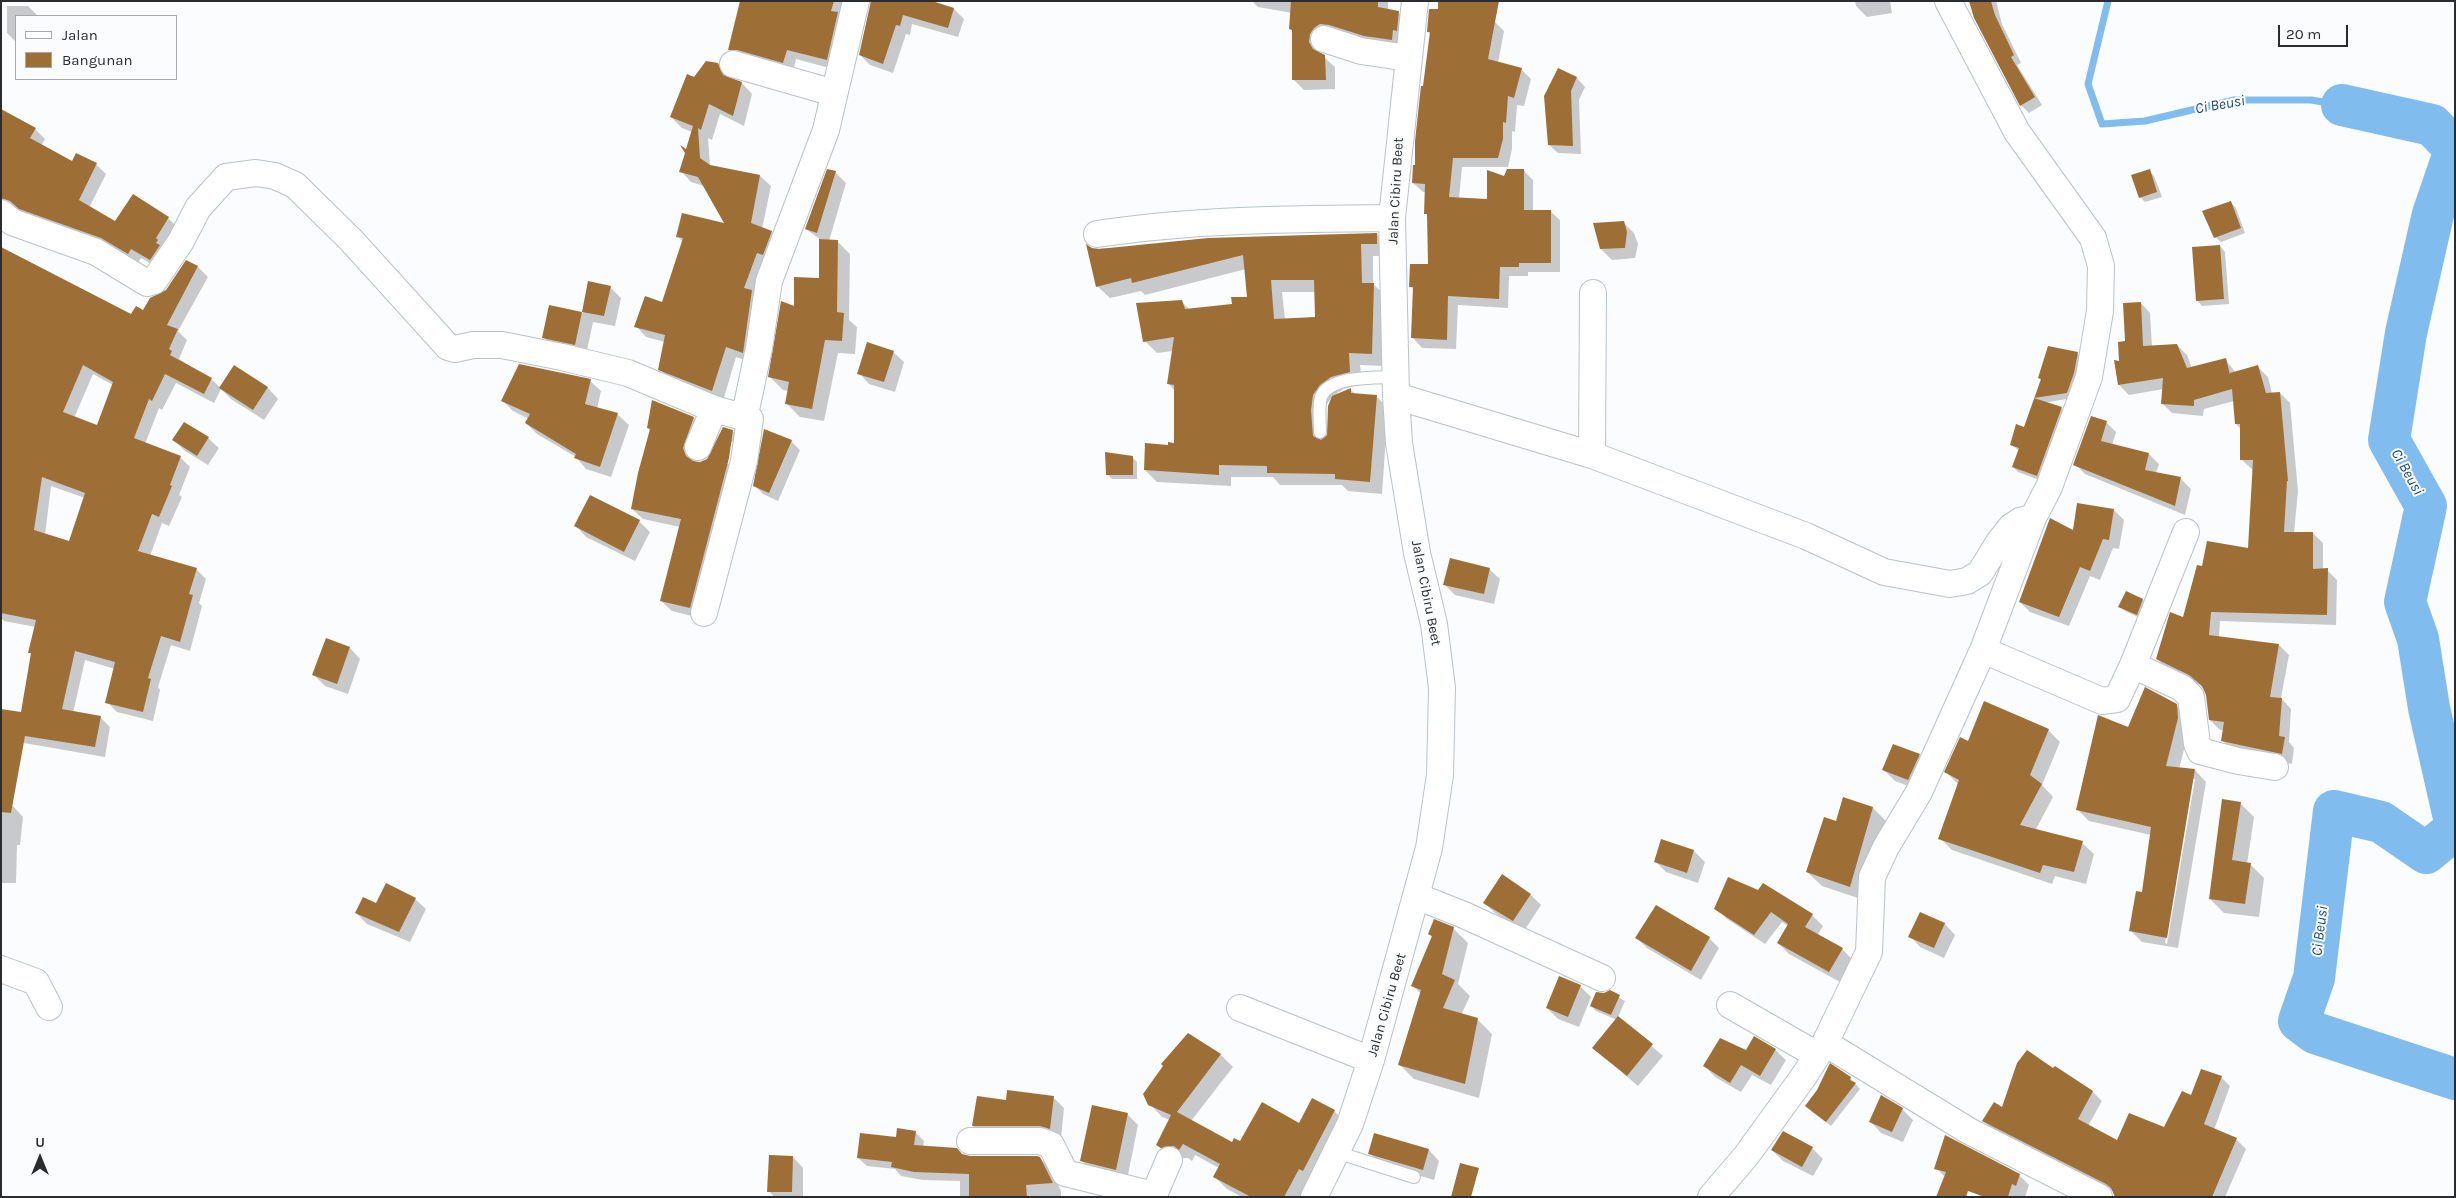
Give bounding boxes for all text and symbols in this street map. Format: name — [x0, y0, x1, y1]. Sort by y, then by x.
legend — [15, 15, 178, 80]
scale bar — [2281, 15, 2351, 47]
text: 20 m — [2286, 25, 2321, 43]
text: Jalan — [62, 26, 98, 44]
text: Bangunan — [62, 51, 133, 69]
water label: Ci Beusi — [2194, 92, 2246, 118]
street label: Jalan Cibiru Beet — [1385, 137, 1407, 245]
water label: Ci Beusi — [2387, 446, 2427, 498]
street label: Jalan Cibiru Beet — [1408, 539, 1444, 647]
water label: Ci Beusi — [2308, 905, 2332, 957]
street label: Jalan Cibiru Beet — [1364, 951, 1410, 1059]
north arrow — [15, 1133, 65, 1183]
text: U — [35, 1134, 45, 1151]

